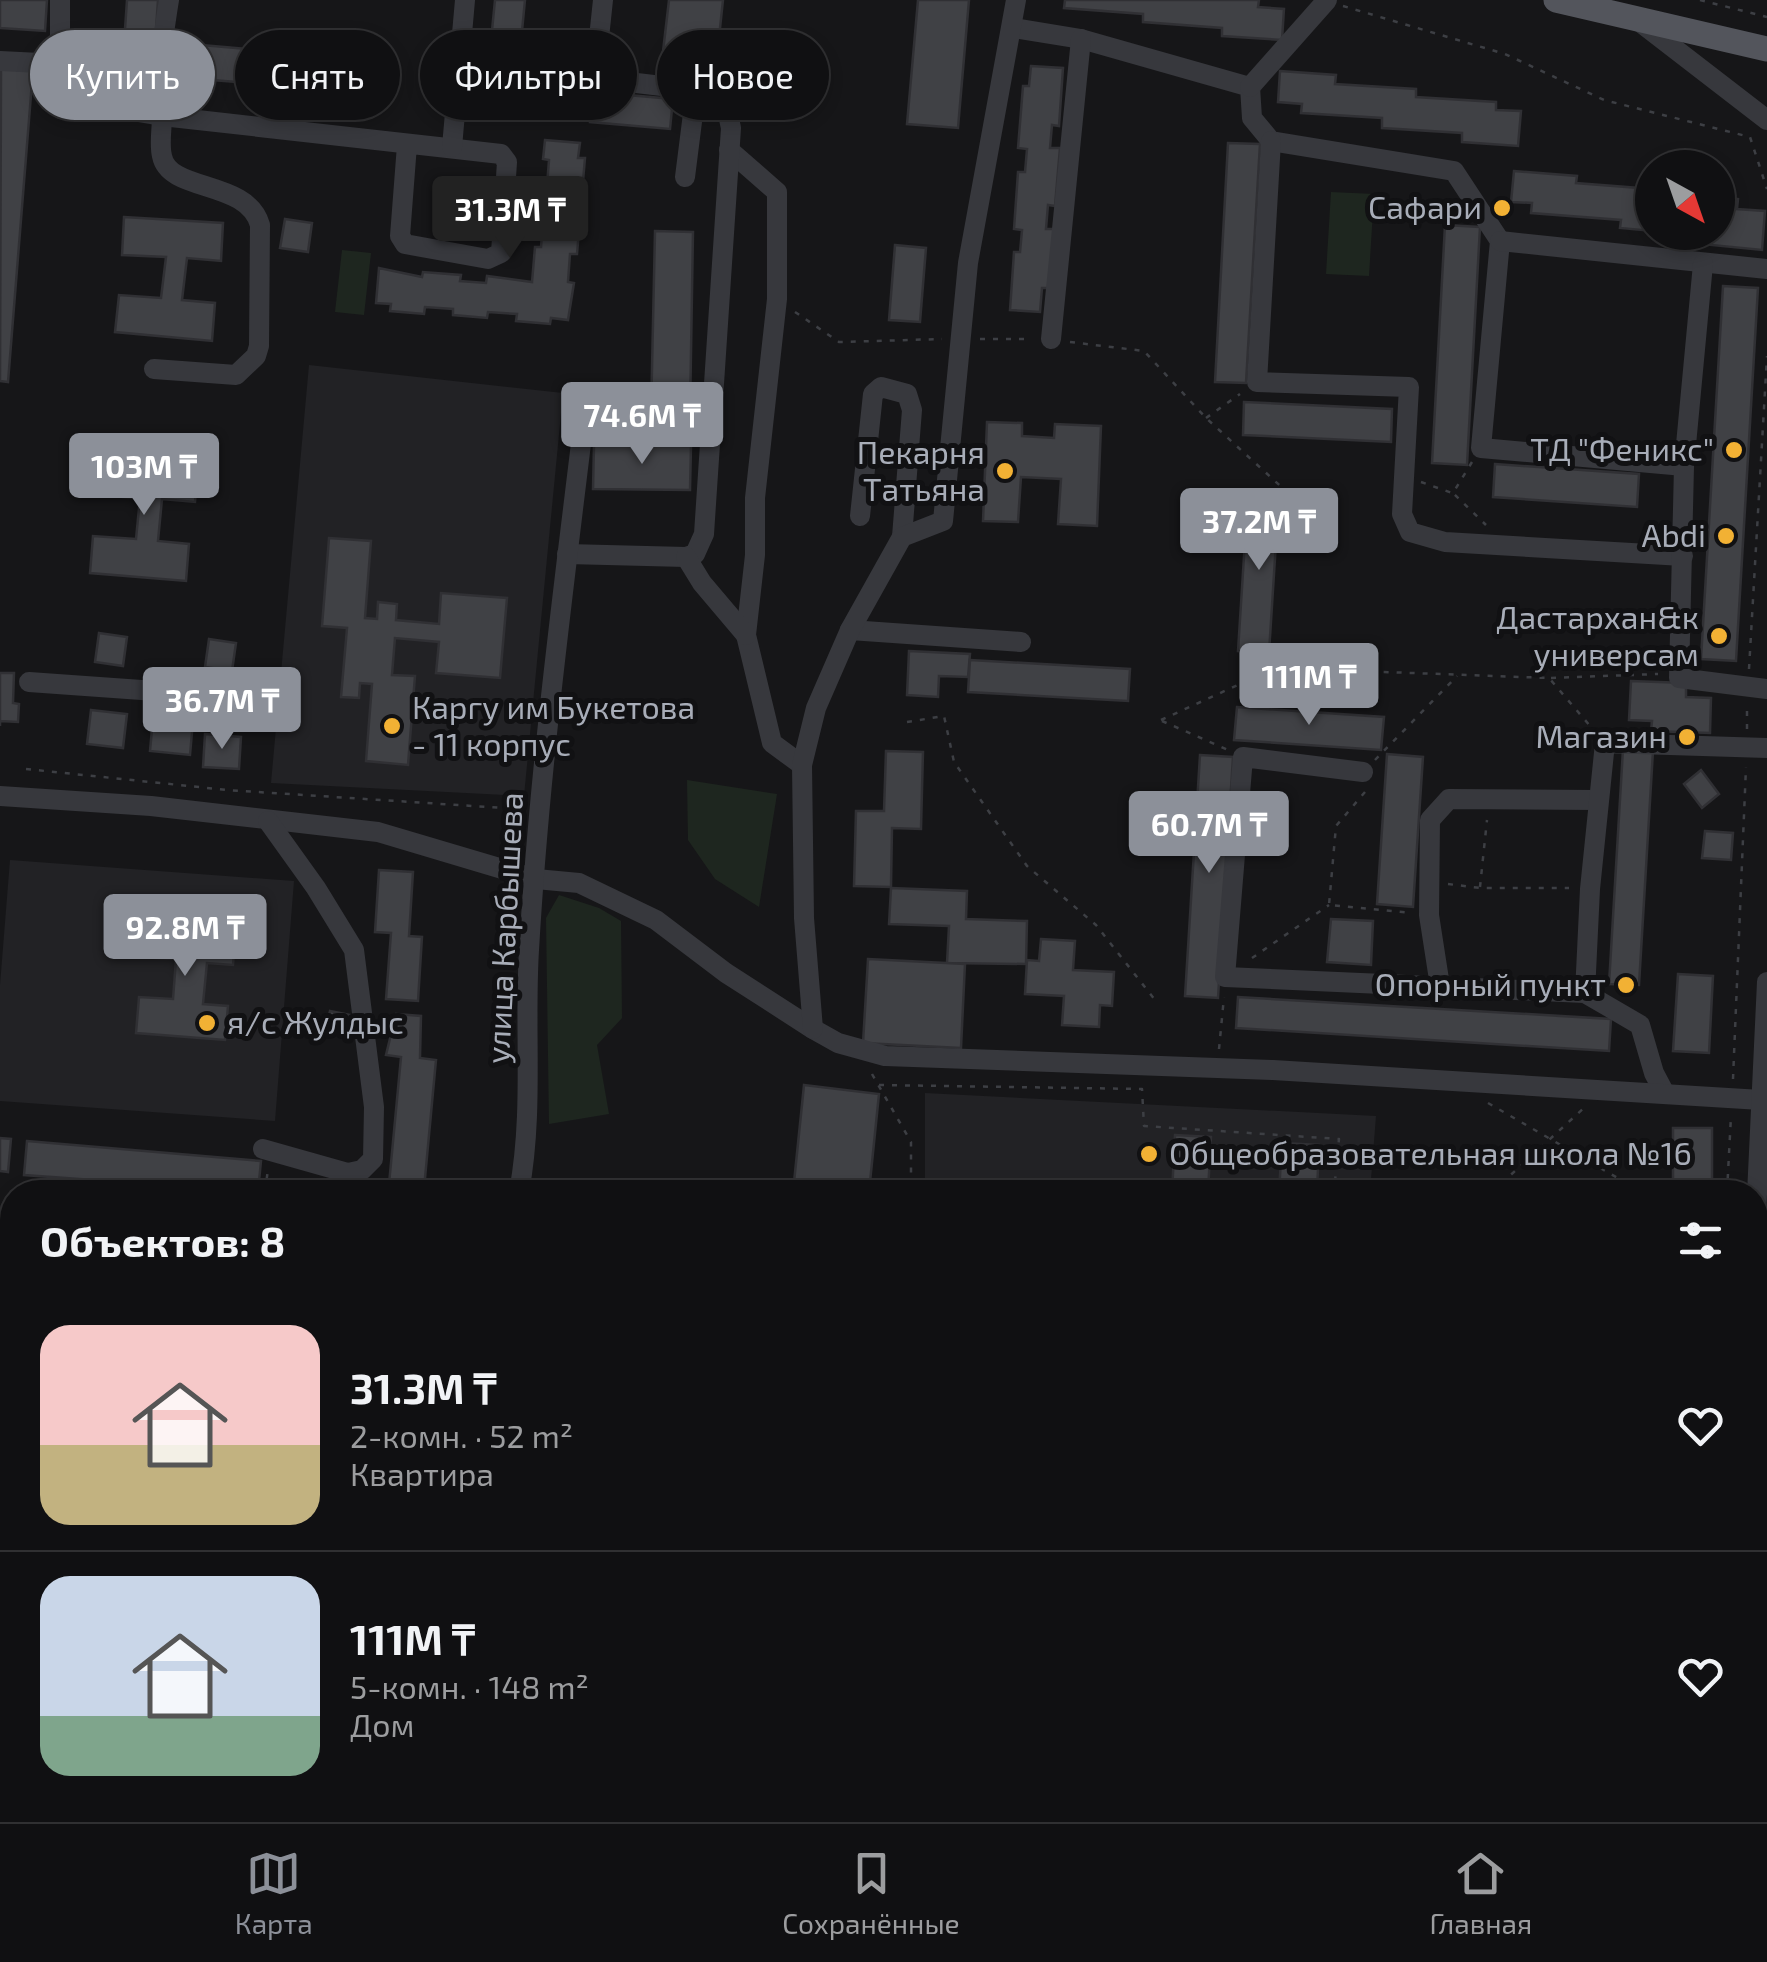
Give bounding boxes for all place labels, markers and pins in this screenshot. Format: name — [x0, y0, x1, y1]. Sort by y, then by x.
pin: 31.3M ₸ — [418, 176, 602, 261]
place label: Сафари — [1368, 187, 1482, 225]
marker: Сафари — [1491, 197, 1513, 219]
pin: 74.6M ₸ — [550, 382, 734, 467]
place label: ТД "Феникс" — [1530, 429, 1714, 467]
place label: Пекарня Татьяна — [857, 432, 985, 507]
pin: 103M ₸ — [63, 433, 225, 518]
marker: ТД "Феникс" — [1723, 439, 1745, 461]
marker: Пекарня Татьяна — [994, 460, 1016, 482]
pin: 37.2M ₸ — [1167, 488, 1351, 573]
place label: Abdi — [1642, 515, 1706, 553]
marker: Abdi — [1715, 525, 1737, 547]
place label: Дастархан&к универсам — [1496, 597, 1699, 673]
marker: Дастархан&к универсам — [1708, 625, 1730, 647]
pin: 111M ₸ — [1228, 643, 1390, 728]
pin: 36.7M ₸ — [130, 667, 314, 752]
place label: Каргу им Букетова - 11 корпус — [412, 687, 695, 763]
marker: Каргу им Букетова - 11 корпус — [381, 715, 403, 737]
place label: Магазин — [1536, 716, 1667, 754]
marker: Магазин — [1676, 726, 1698, 748]
pin: 60.7M ₸ — [1117, 791, 1301, 876]
pin: 92.8M ₸ — [93, 894, 277, 979]
place label: Опорный пункт — [1375, 964, 1606, 1003]
marker: Опорный пункт — [1615, 974, 1637, 996]
place label: я/c Жулдыс — [227, 1002, 404, 1041]
marker: я/c Жулдыс — [196, 1012, 218, 1034]
place label: Общеобразовательная школа №16 — [1169, 1133, 1692, 1171]
marker: Общеобразовательная школа №16 — [1138, 1143, 1160, 1165]

